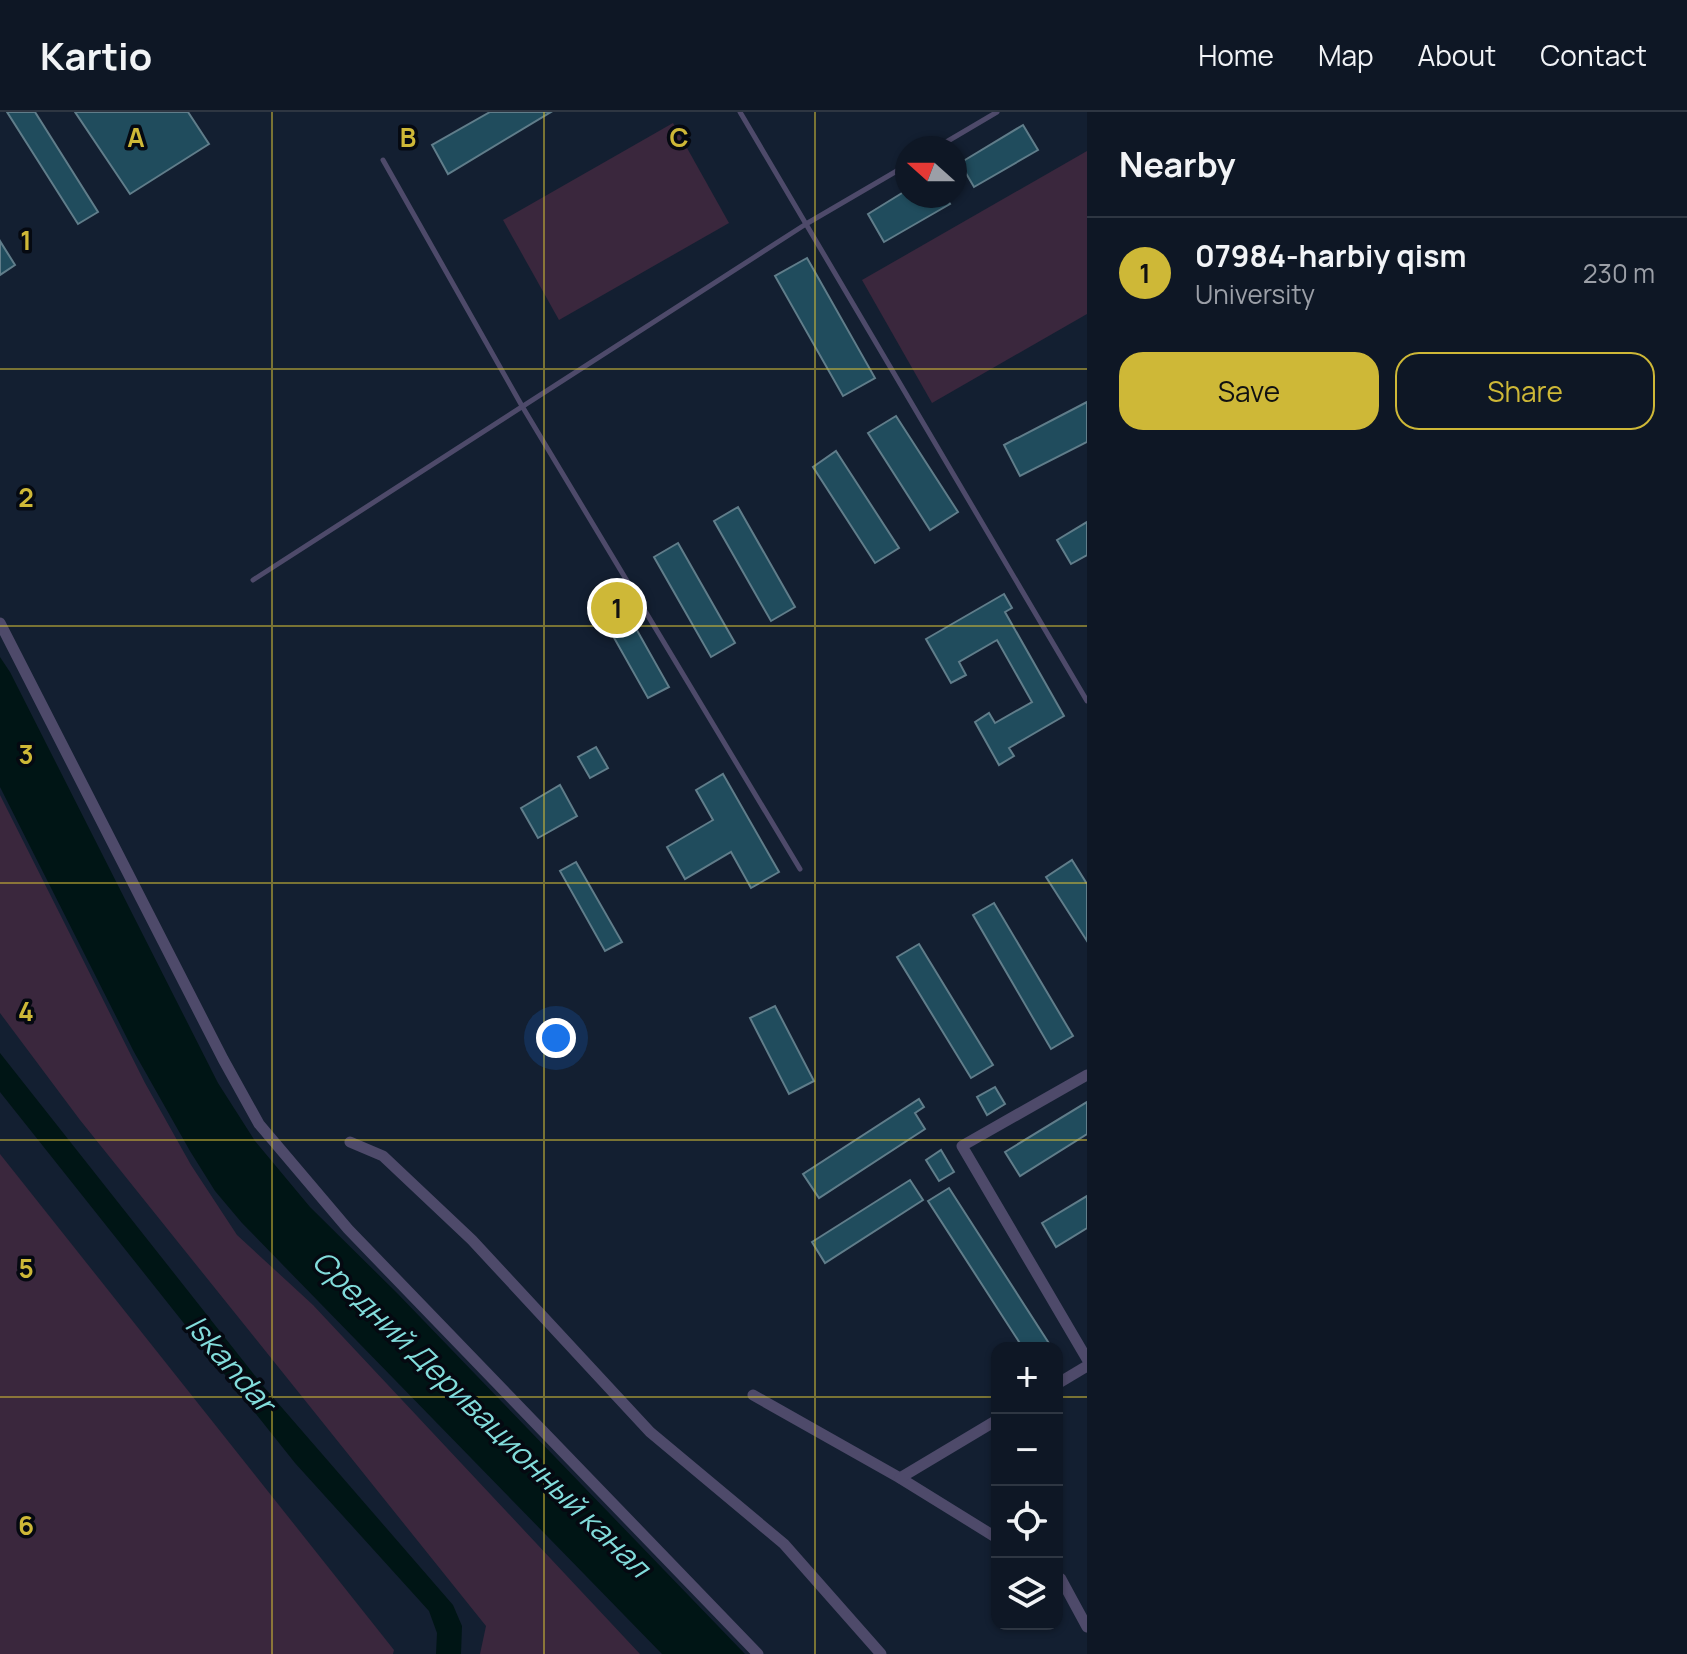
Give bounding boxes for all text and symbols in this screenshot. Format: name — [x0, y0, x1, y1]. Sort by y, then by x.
text: Kartio — [40, 29, 152, 81]
text: Home — [1198, 36, 1274, 74]
text: Map — [1318, 36, 1374, 74]
text: About — [1418, 36, 1496, 74]
text: Contact — [1540, 36, 1647, 74]
text: A — [127, 119, 145, 155]
text: B — [400, 119, 416, 155]
text: C — [669, 119, 689, 155]
north arrow — [895, 136, 967, 208]
text: Nearby — [1119, 141, 1235, 187]
text: 1 — [20, 222, 32, 258]
text: 07984-harbiy qism — [1195, 235, 1466, 276]
text: 1 — [1139, 255, 1151, 291]
text: 230 m — [1583, 255, 1655, 291]
text: University — [1195, 276, 1315, 312]
button: Save — [1119, 352, 1379, 430]
button: Share — [1395, 352, 1655, 430]
text: 2 — [18, 479, 34, 515]
pin: 1 — [591, 578, 643, 638]
text: 3 — [18, 736, 34, 772]
text: 4 — [18, 993, 34, 1029]
your location — [536, 1018, 576, 1058]
water label: Средний Деривационный канал — [304, 1240, 662, 1588]
text: 5 — [18, 1250, 34, 1286]
water label: Iskandar — [177, 1305, 288, 1424]
map controls — [991, 1342, 1063, 1630]
button: + — [991, 1342, 1063, 1414]
button: − — [991, 1414, 1063, 1486]
button: locate — [991, 1486, 1063, 1558]
text: 6 — [18, 1507, 34, 1543]
button: layers — [991, 1558, 1063, 1630]

